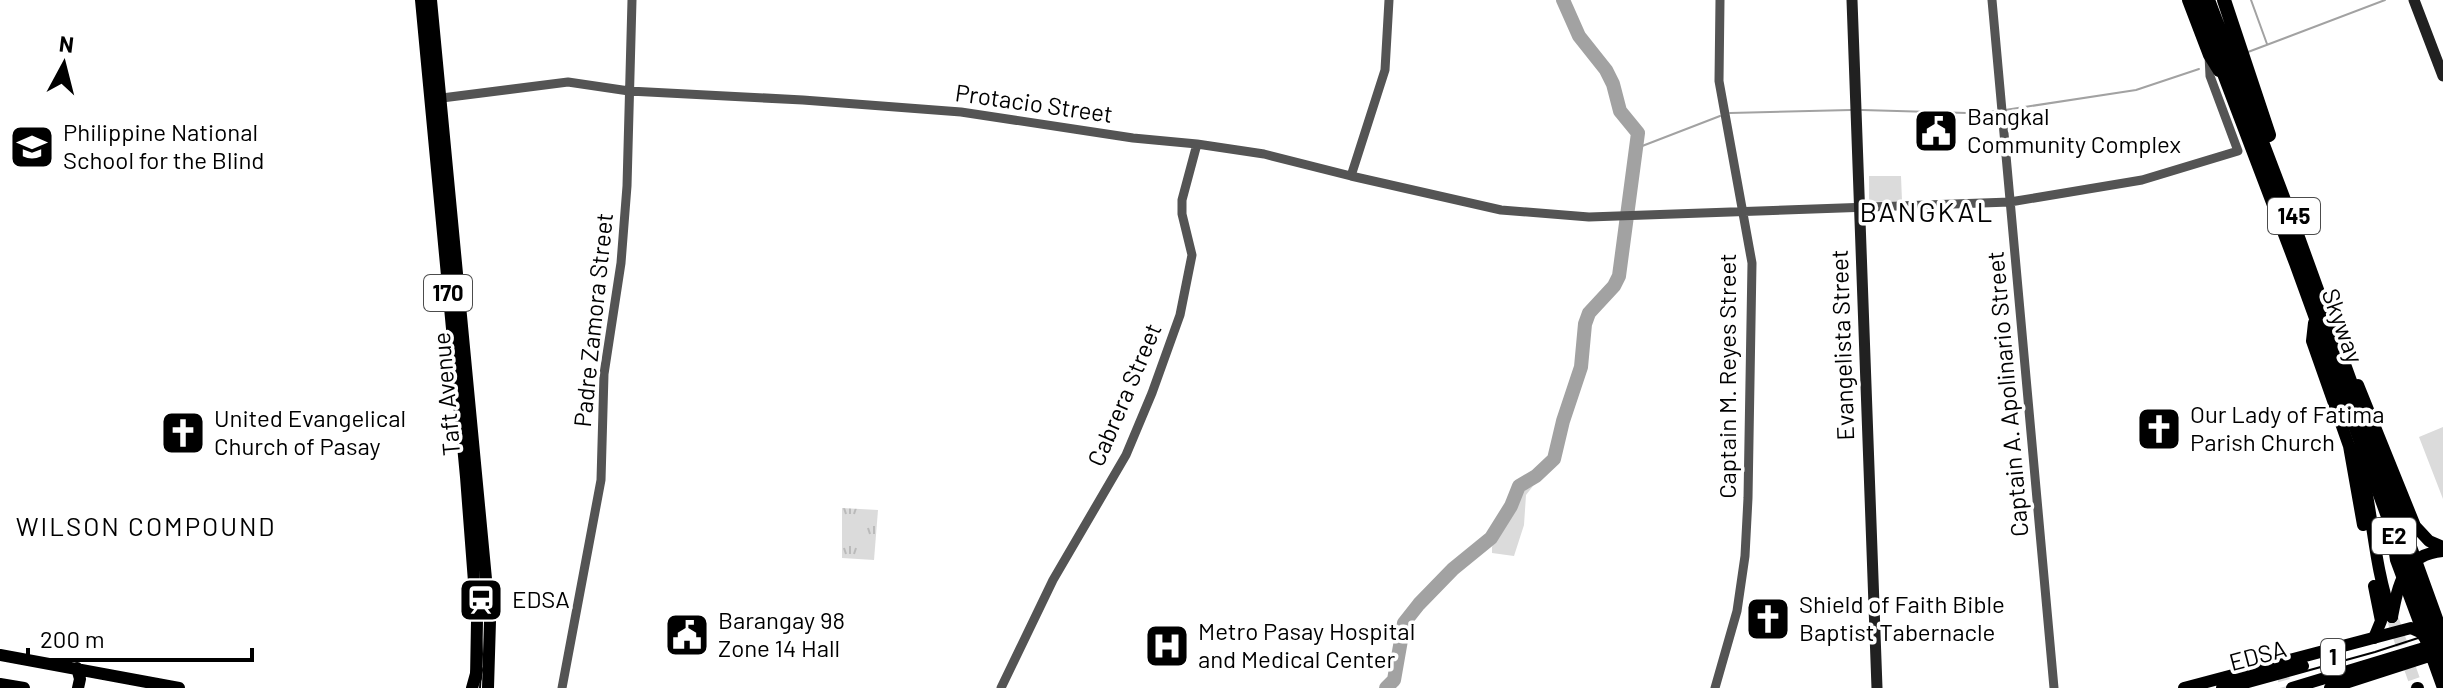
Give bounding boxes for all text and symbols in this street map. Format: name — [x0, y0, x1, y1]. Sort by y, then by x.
north arrow — [24, 24, 104, 104]
text: N — [58, 29, 75, 57]
street label: Protacio Street — [954, 77, 1115, 128]
place label: Bangkal Community Complex — [1967, 101, 2181, 158]
public building icon: Bangkal Community Complex — [1912, 107, 1960, 155]
place label: Philippine National School for the Blind — [63, 117, 264, 174]
school or university icon: Philippine National School for the Blind — [8, 123, 56, 171]
district label: BANGKAL — [1860, 194, 1994, 228]
road number: 145 — [2268, 198, 2320, 234]
street label: Padre Zamora Street — [567, 211, 618, 428]
street label: Evangelista Street — [1824, 249, 1859, 441]
street label: Captain A. Apolinario Street — [1980, 250, 2033, 538]
street label: Captain M. Reyes Street — [1712, 253, 1741, 499]
road number: 170 — [424, 275, 472, 311]
street label: Skyway — [2317, 284, 2370, 367]
street label: Cabrera Street — [1080, 319, 1167, 470]
street label: Taft Avenue — [426, 331, 465, 457]
place label: Our Lady of Fatima Parish Church — [2190, 399, 2384, 456]
place label: United Evangelical Church of Pasay — [214, 403, 406, 460]
church icon: Our Lady of Fatima Parish Church — [2135, 405, 2183, 453]
church icon: United Evangelical Church of Pasay — [159, 409, 207, 457]
district label: WILSON COMPOUND — [16, 510, 276, 541]
road number: E2 — [2372, 518, 2416, 554]
station icon: EDSA — [457, 576, 505, 624]
place label: EDSA — [512, 584, 570, 613]
place label: Shield of Faith Bible Baptist Tabernacle — [1799, 589, 2005, 646]
church icon: Shield of Faith Bible Baptist Tabernacle — [1744, 595, 1792, 643]
place label: Barangay 98 Zone 14 Hall — [718, 605, 845, 662]
public building icon: Barangay 98 Zone 14 Hall — [663, 611, 711, 659]
scale bar — [28, 612, 252, 662]
place label: Metro Pasay Hospital and Medical Center — [1198, 616, 1415, 673]
hospital icon: Metro Pasay Hospital and Medical Center — [1143, 622, 1191, 670]
text: 200 m — [40, 624, 105, 653]
street label: EDSA — [2226, 633, 2289, 676]
road number: 1 — [2321, 639, 2345, 675]

